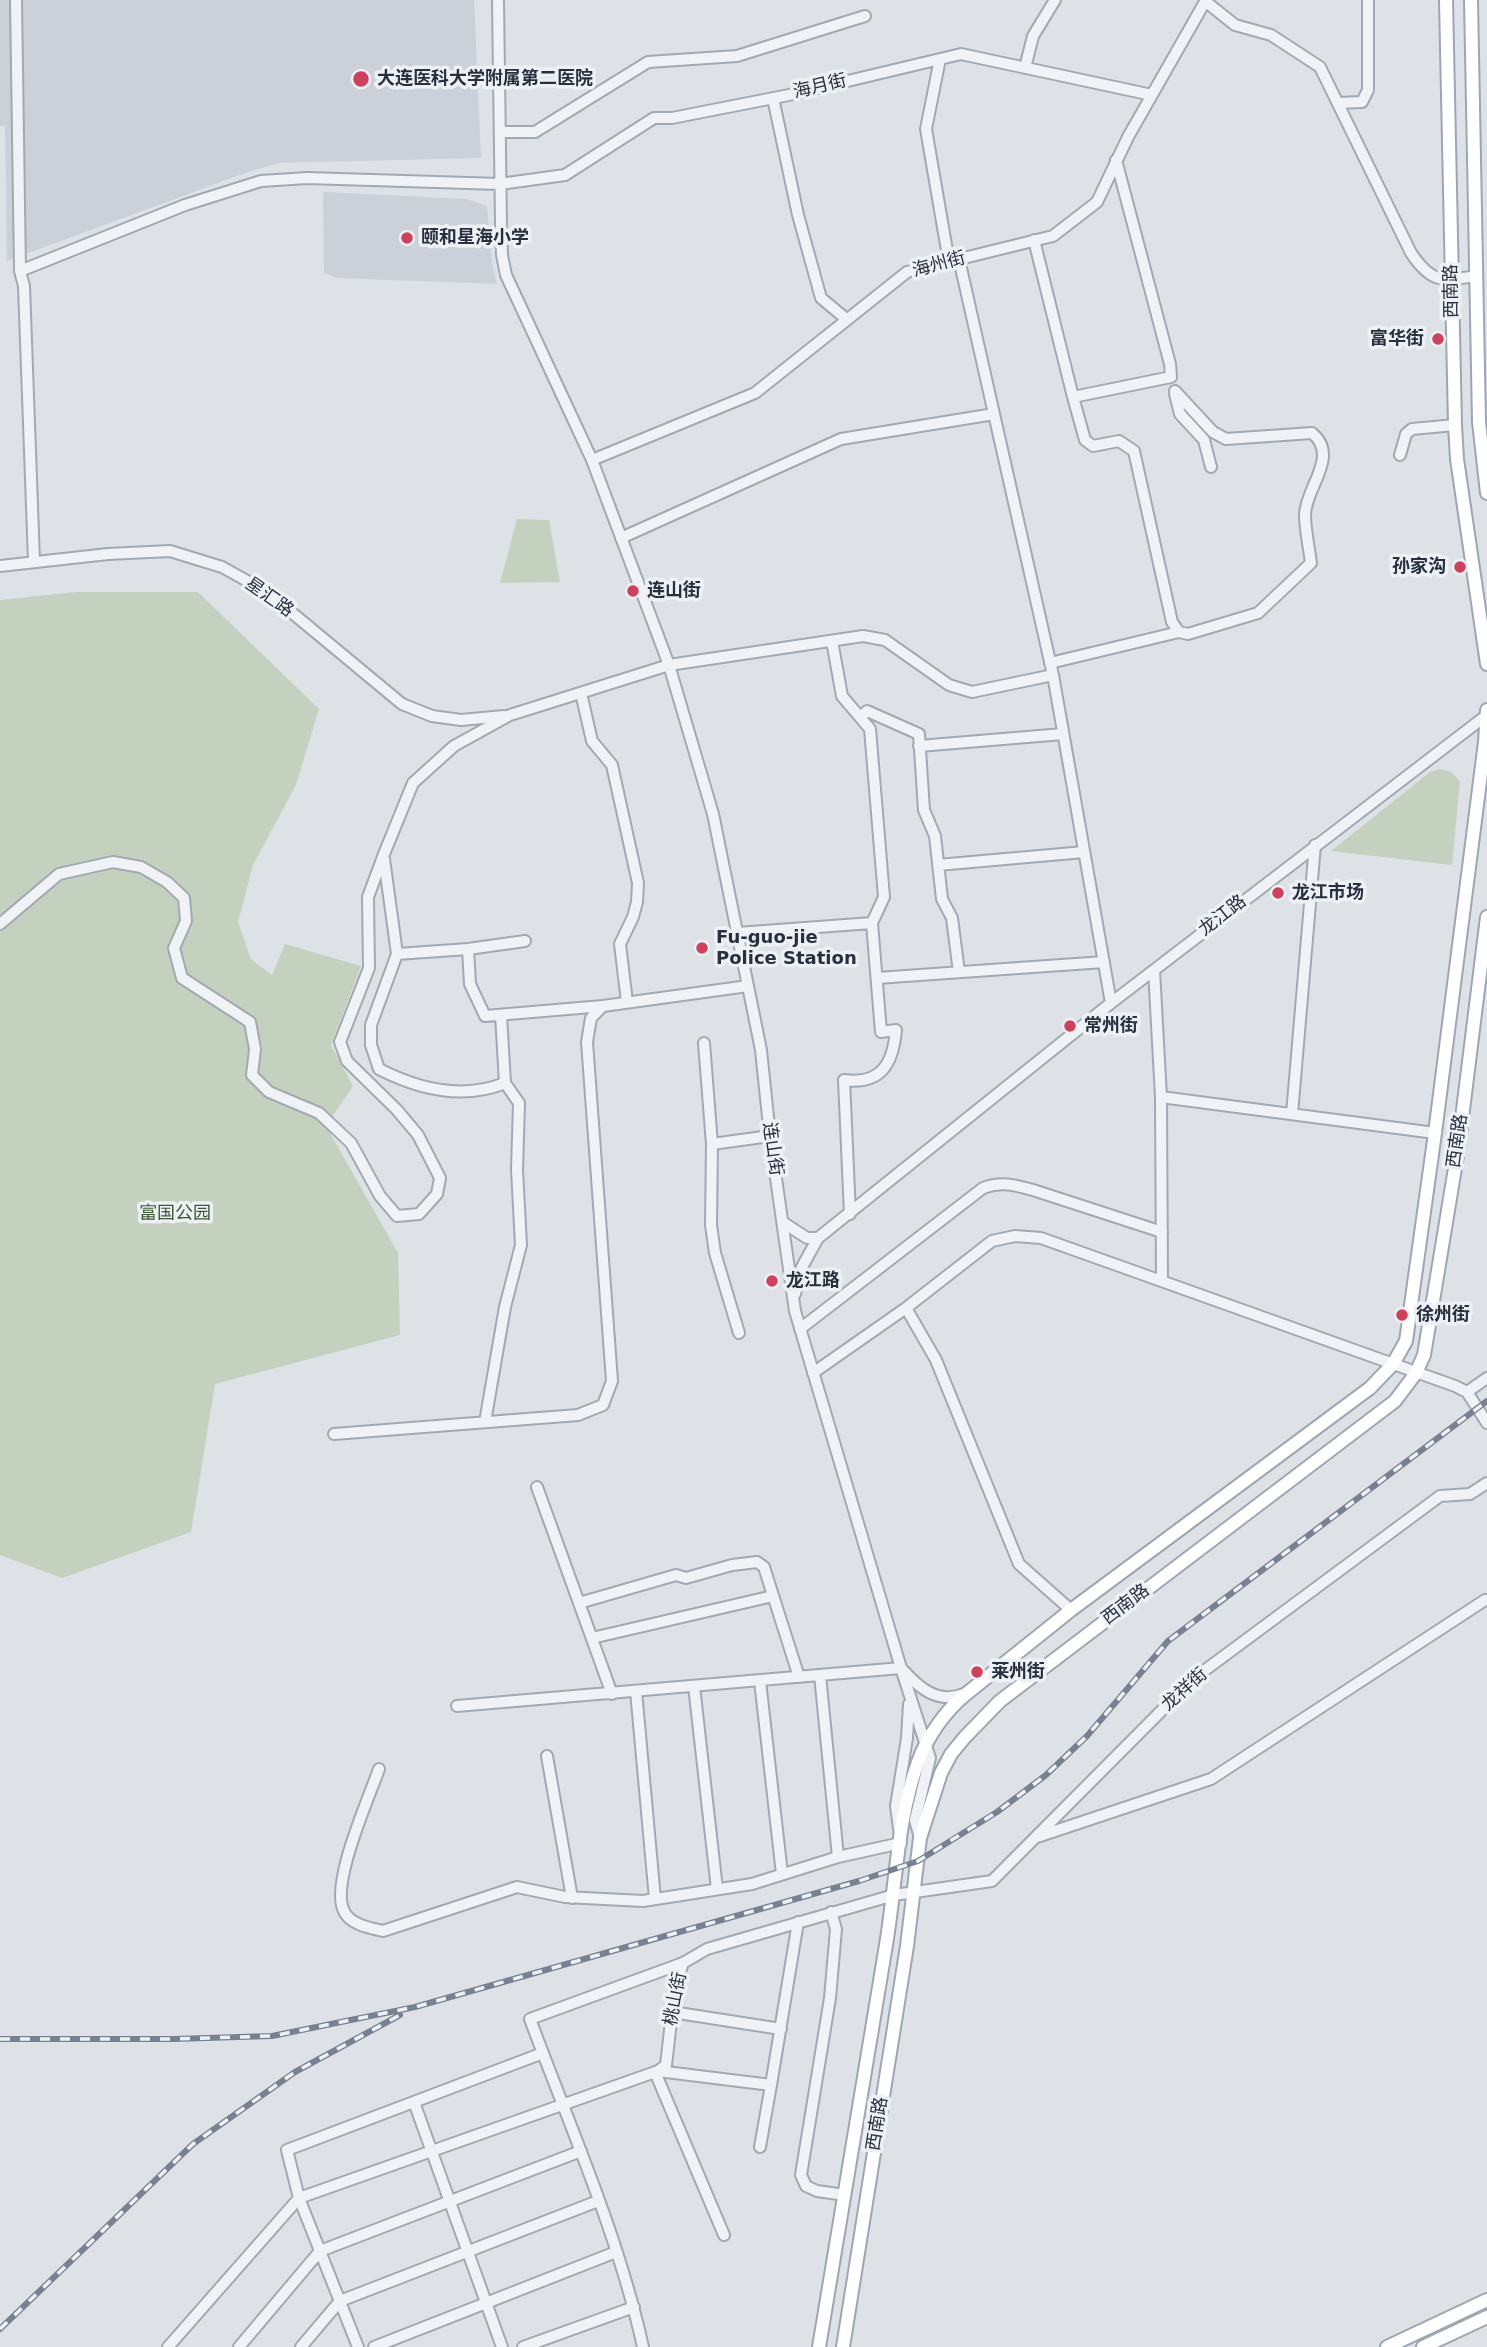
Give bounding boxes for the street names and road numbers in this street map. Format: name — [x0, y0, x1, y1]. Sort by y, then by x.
street label: 海月街 — [791, 70, 849, 104]
street label: 海州街 — [910, 248, 968, 282]
street label: 西南路 — [1441, 264, 1463, 318]
street label: 星汇路 — [241, 574, 297, 622]
street label: 龙江路 — [1195, 891, 1251, 941]
street label: 西南路 — [1444, 1113, 1472, 1169]
street label: 连山街 — [758, 1121, 786, 1177]
street label: 西南路 — [1098, 1580, 1154, 1630]
street label: 龙祥街 — [1158, 1664, 1212, 1716]
street label: 桃山街 — [660, 1970, 692, 2028]
street label: 西南路 — [863, 2096, 893, 2152]

